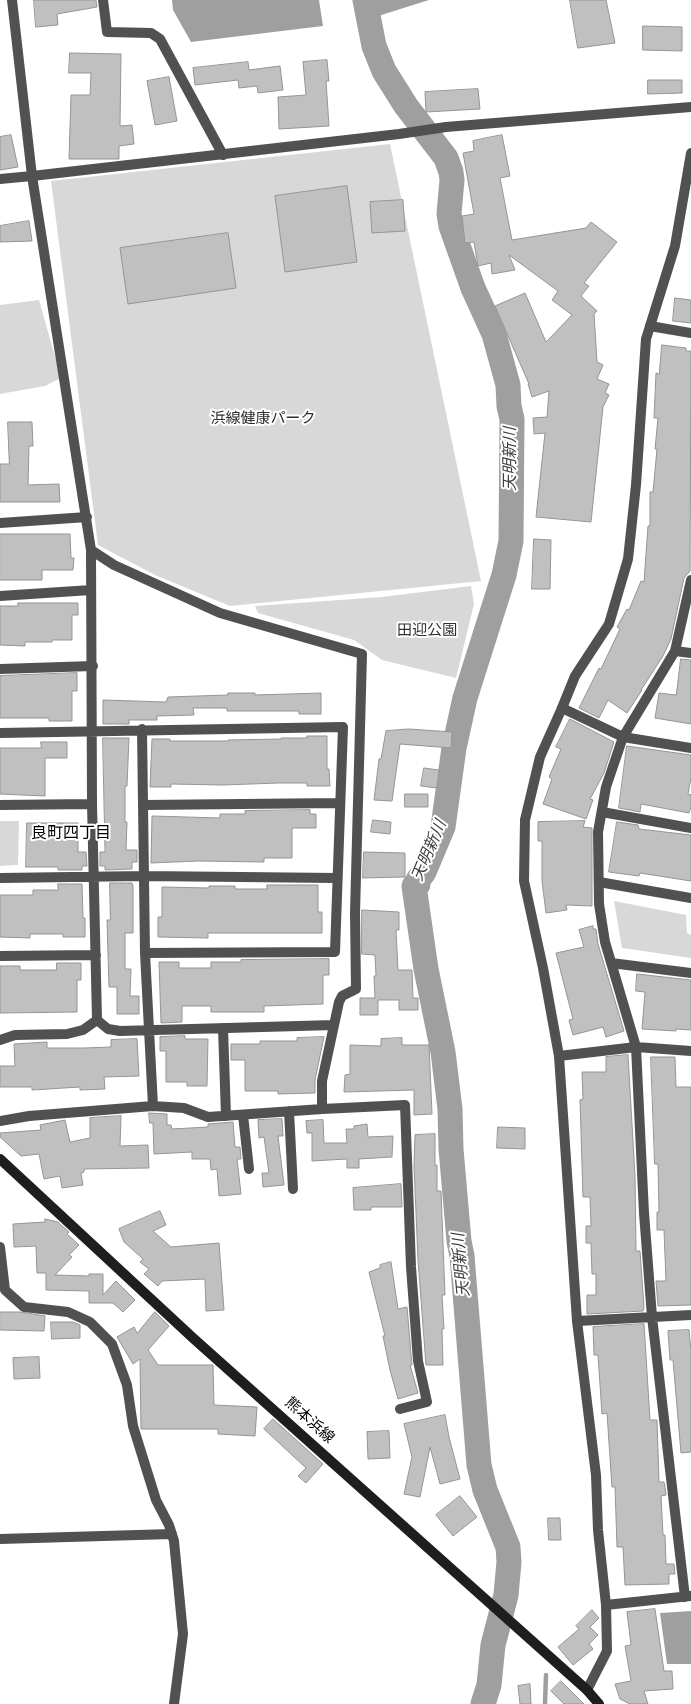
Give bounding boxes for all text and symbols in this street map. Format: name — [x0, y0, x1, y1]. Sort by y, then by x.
park label: 浜線健康パーク — [211, 410, 315, 428]
water label: 天明新川 — [501, 427, 521, 491]
park label: 田迎公園 — [397, 622, 457, 640]
water label: 天明新川 — [409, 818, 451, 884]
district label: 良町四丁目 — [31, 824, 111, 844]
water label: 天明新川 — [450, 1232, 474, 1298]
street label: 熊本浜線 — [281, 1394, 337, 1448]

